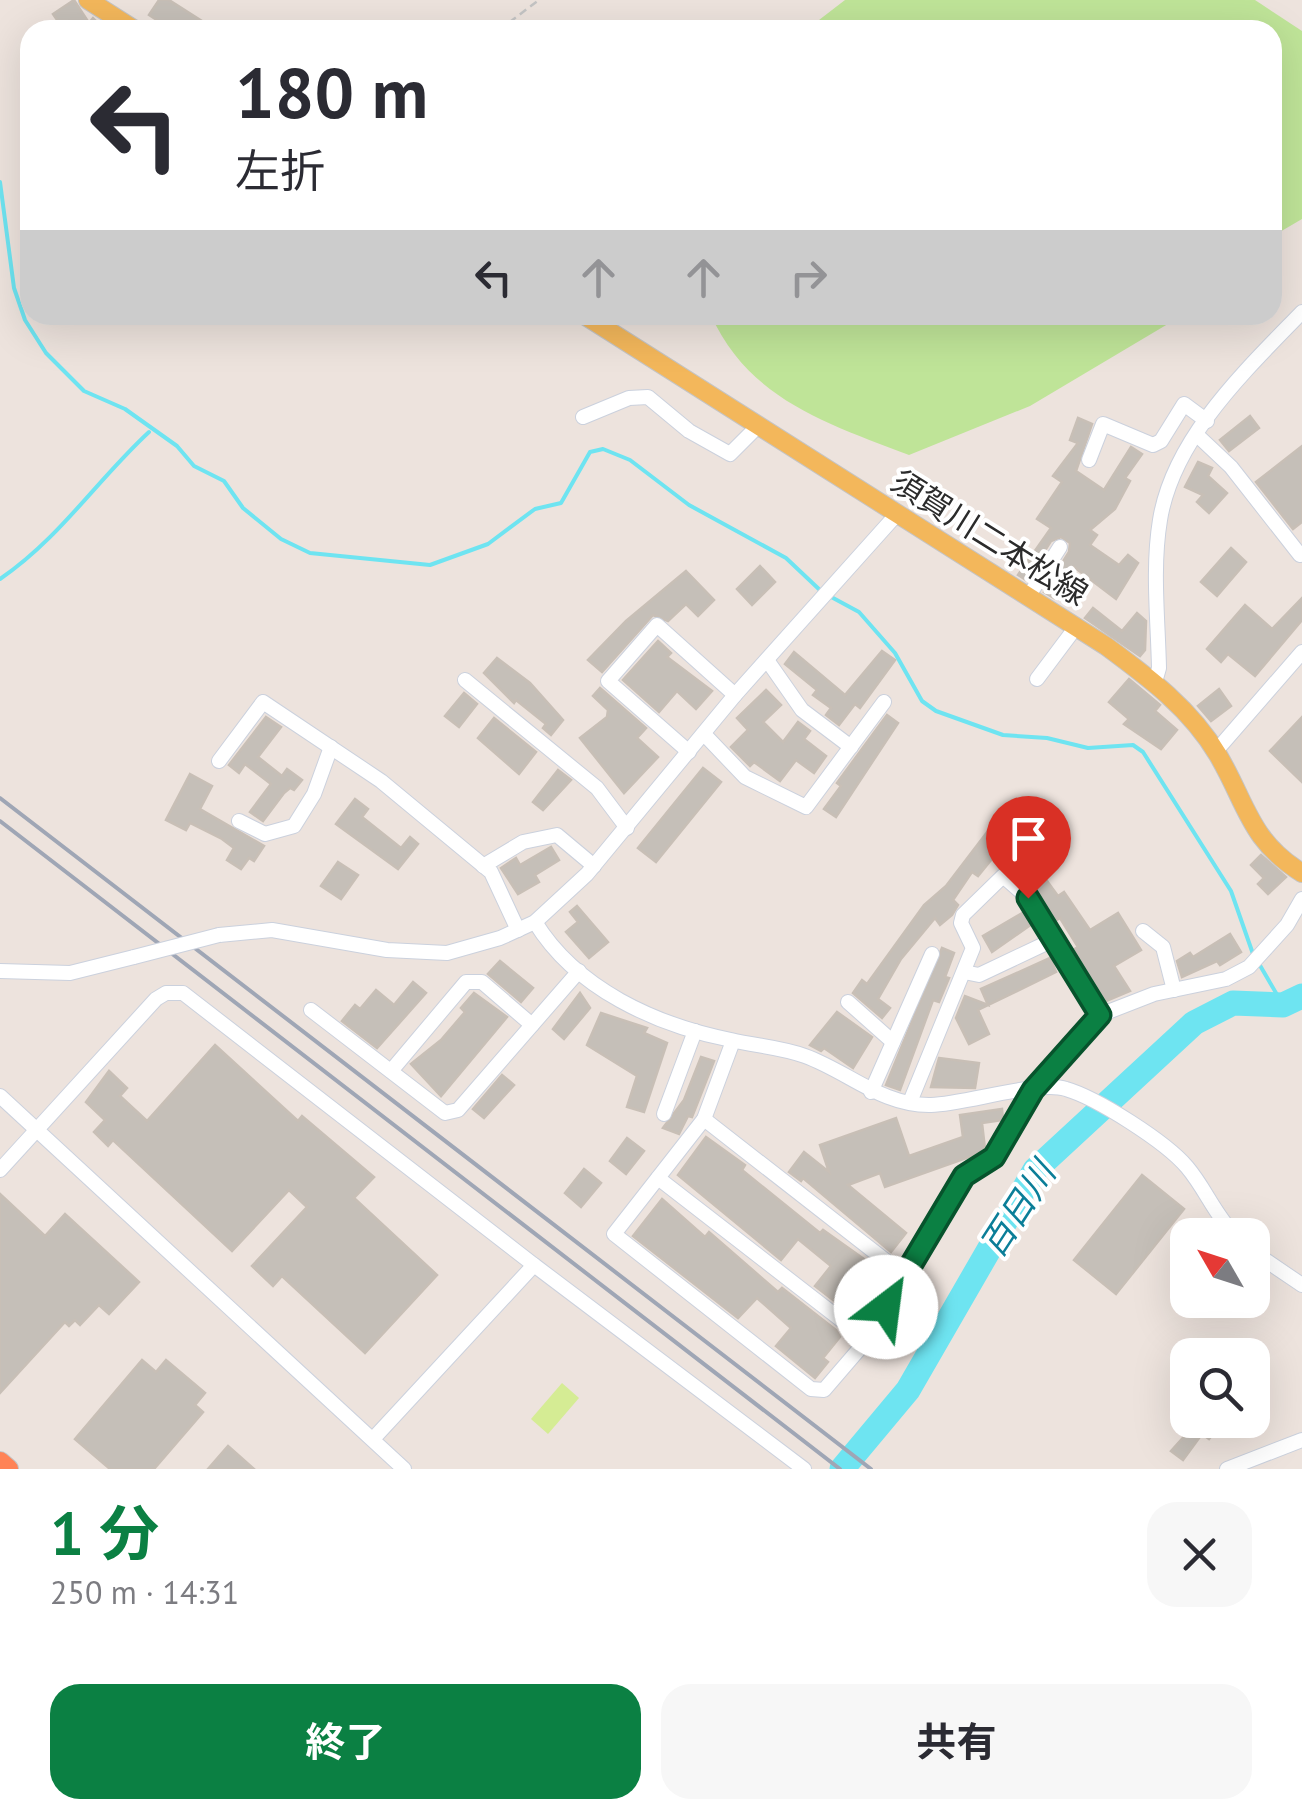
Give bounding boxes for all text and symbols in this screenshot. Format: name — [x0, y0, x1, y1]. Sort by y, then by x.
text: 180 m — [235, 47, 428, 137]
icon: left — [70, 60, 200, 190]
text: 左折 — [235, 141, 325, 199]
icon: left — [466, 250, 521, 305]
icon: ahead — [571, 250, 626, 305]
icon: ahead — [676, 250, 731, 305]
icon: right — [781, 250, 836, 305]
street label: 須賀川二本松線 — [884, 460, 1096, 614]
pin — [986, 796, 1071, 899]
icon: arrive — [1001, 811, 1056, 866]
water label: 百日川 — [969, 1149, 1067, 1266]
north arrow — [1170, 1218, 1270, 1318]
map controls — [1170, 1218, 1270, 1438]
position arrow — [834, 1255, 938, 1359]
button: search — [1170, 1338, 1270, 1438]
text: 1 分 — [50, 1494, 159, 1572]
button: close — [1147, 1502, 1252, 1607]
text: 250 m · 14:31 — [50, 1571, 239, 1613]
button: 終了 — [50, 1684, 641, 1799]
button: 共有 — [661, 1684, 1252, 1799]

